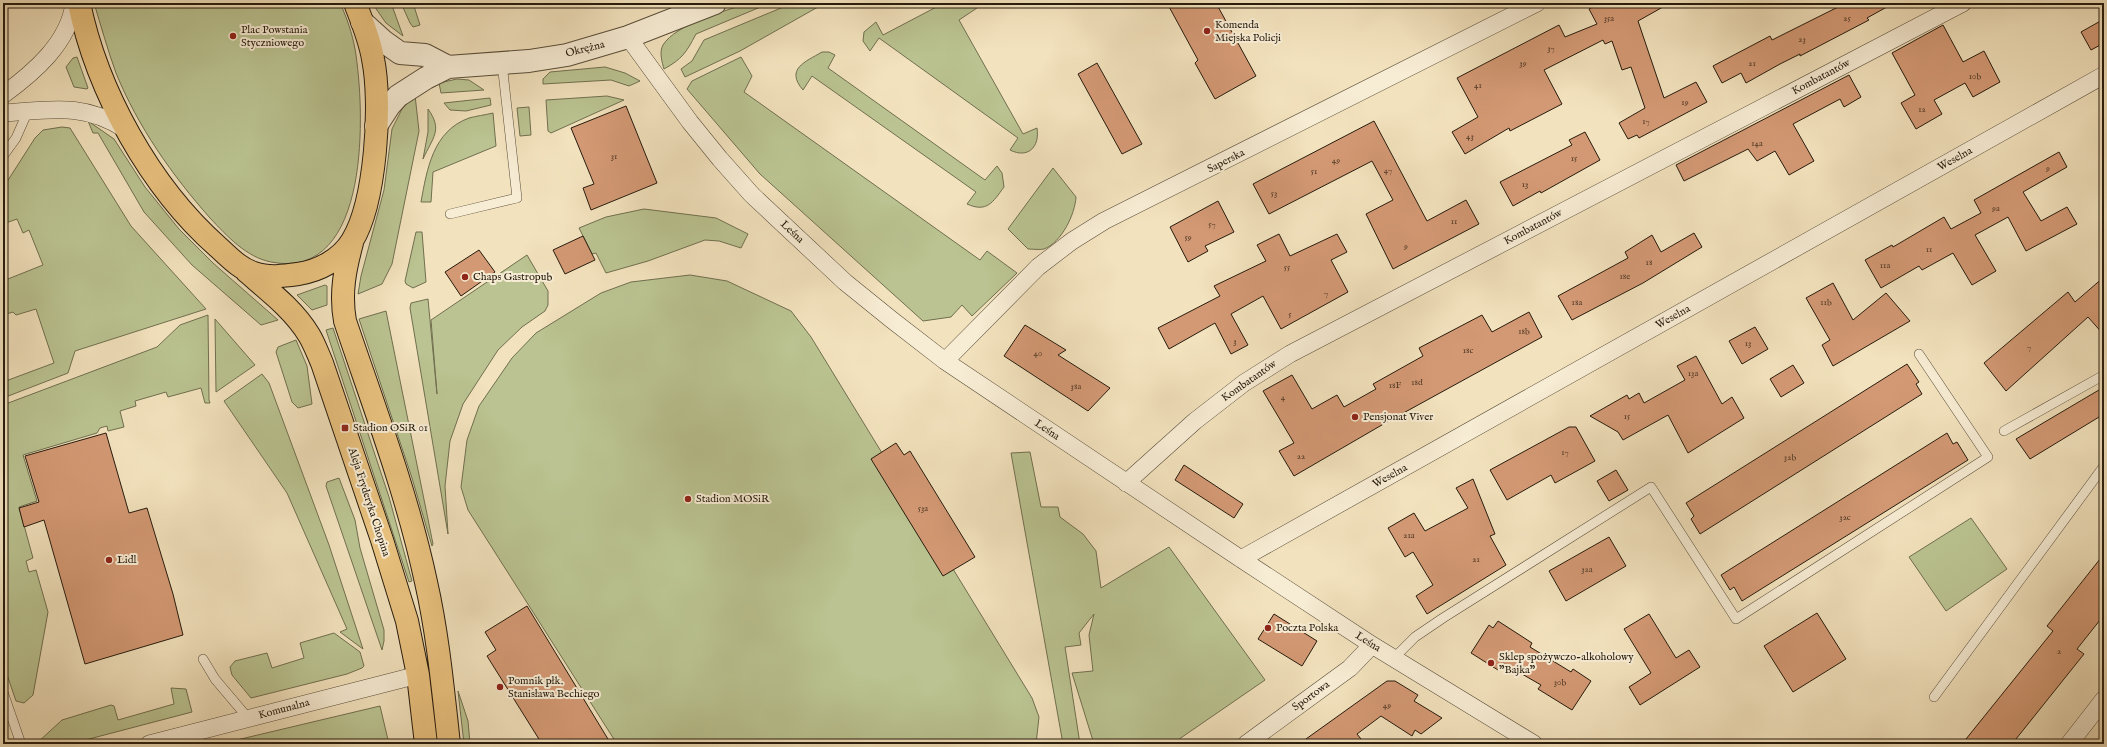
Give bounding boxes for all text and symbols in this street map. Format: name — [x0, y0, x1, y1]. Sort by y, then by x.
house number: 35a — [1604, 13, 1614, 24]
house number: 25 — [1843, 13, 1851, 24]
place label: Komenda Miejska Policji — [1215, 18, 1281, 45]
place label: Plac Powstania Styczniowego — [241, 23, 308, 50]
marker: Komenda Miejska Policji — [1202, 26, 1212, 36]
marker: Plac Powstania Styczniowego — [228, 31, 238, 41]
house number: 23 — [1798, 34, 1806, 45]
street label: Okrężna — [564, 37, 606, 61]
house number: 37 — [1547, 43, 1555, 54]
street label: Kombatantów — [1789, 55, 1853, 98]
house number: 39 — [1519, 58, 1527, 69]
house number: 21 — [1748, 58, 1756, 69]
house number: 10b — [1969, 71, 1981, 82]
house number: 41 — [1474, 80, 1482, 91]
house number: 19 — [1681, 97, 1689, 108]
house number: 12 — [1918, 104, 1926, 115]
house number: 17 — [1642, 116, 1650, 127]
house number: 43 — [1466, 131, 1474, 142]
house number: 14a — [1751, 138, 1763, 149]
street label: Weselna — [1935, 144, 1975, 174]
street label: Saperska — [1205, 146, 1247, 176]
house number: 31 — [611, 151, 617, 162]
house number: 15 — [1571, 153, 1578, 164]
house number: 49 — [1332, 155, 1340, 166]
house number: 9 — [2045, 163, 2050, 174]
house number: 47 — [1384, 165, 1392, 176]
house number: 51 — [1311, 166, 1317, 177]
house number: 13 — [1522, 179, 1528, 190]
house number: 53 — [1271, 188, 1277, 199]
house number: 9a — [1991, 203, 2000, 214]
street label: Kombatantów — [1501, 205, 1565, 248]
house number: 11 — [1451, 216, 1457, 227]
street label: Leśna — [777, 218, 807, 247]
house number: 57 — [1208, 219, 1216, 230]
house number: 59 — [1184, 232, 1192, 243]
house number: 9 — [1403, 241, 1408, 252]
house number: 11 — [1926, 244, 1932, 255]
house number: 18 — [1646, 257, 1653, 268]
house number: 11a — [1880, 260, 1890, 271]
house number: 55 — [1284, 262, 1291, 273]
place label: Chaps Gastropub — [473, 270, 552, 284]
house number: 18e — [1619, 271, 1631, 282]
marker: Chaps Gastropub — [460, 272, 470, 282]
house number: 7 — [1324, 288, 1328, 299]
house number: 18a — [1572, 297, 1582, 308]
house number: 11b — [1820, 297, 1832, 308]
street label: Weselna — [1653, 302, 1693, 332]
house number: 5 — [1288, 309, 1292, 320]
house number: 18b — [1518, 326, 1530, 337]
house number: 3 — [1233, 336, 1237, 347]
house number: 13 — [1745, 338, 1751, 349]
house number: 7 — [2027, 342, 2031, 353]
house number: 18c — [1463, 345, 1474, 356]
house number: 40 — [1034, 348, 1042, 359]
street label: Kombatantów — [1219, 356, 1280, 405]
house number: 13a — [1688, 368, 1698, 379]
house number: 18d — [1411, 377, 1423, 388]
house number: 18F — [1389, 380, 1402, 391]
house number: 38a — [1071, 381, 1082, 392]
house number: 4 — [1281, 392, 1286, 403]
place label: Pensjonat Viver — [1363, 410, 1433, 424]
house number: 15 — [1624, 411, 1631, 422]
marker: Pensjonat Viver — [1350, 412, 1360, 422]
street label: Leśna — [1032, 417, 1062, 444]
place label: Stadion OSiR 01 — [353, 421, 428, 435]
marker: Stadion OSiR 01 — [340, 423, 350, 433]
street label: Aleja Fryderyka Chopina — [344, 445, 393, 558]
house number: 17 — [1561, 447, 1569, 458]
house number: 22 — [1297, 451, 1305, 462]
house number: 32b — [1784, 452, 1796, 463]
street label: Weselna — [1370, 461, 1410, 491]
place label: Stadion MOSiR — [696, 492, 770, 506]
marker: Stadion MOSiR — [683, 494, 693, 504]
house number: 53a — [918, 503, 928, 514]
house number: 32c — [1839, 512, 1851, 523]
house number: 21a — [1403, 530, 1415, 541]
place label: Lidl — [117, 553, 137, 567]
house number: 21 — [1472, 554, 1480, 565]
marker: Lidl — [104, 555, 114, 565]
house number: 32a — [1581, 564, 1593, 575]
place label: Poczta Polska — [1276, 621, 1339, 635]
marker: Poczta Polska — [1263, 623, 1273, 633]
street label: Leśna — [1353, 629, 1384, 655]
house number: 2 — [2057, 646, 2061, 657]
place label: Sklep spożywczo-alkoholowy "Bajka" — [1499, 650, 1634, 677]
marker: Sklep spożywczo-alkoholowy "Bajka" — [1486, 658, 1496, 668]
place label: Pomnik płk. Stanisława Bechiego — [508, 674, 600, 701]
house number: 30b — [1554, 677, 1566, 688]
street label: Sportowa — [1289, 678, 1333, 714]
marker: Pomnik płk. Stanisława Bechiego — [495, 682, 505, 692]
street label: Komunalna — [257, 695, 311, 723]
house number: 49 — [1383, 700, 1391, 711]

